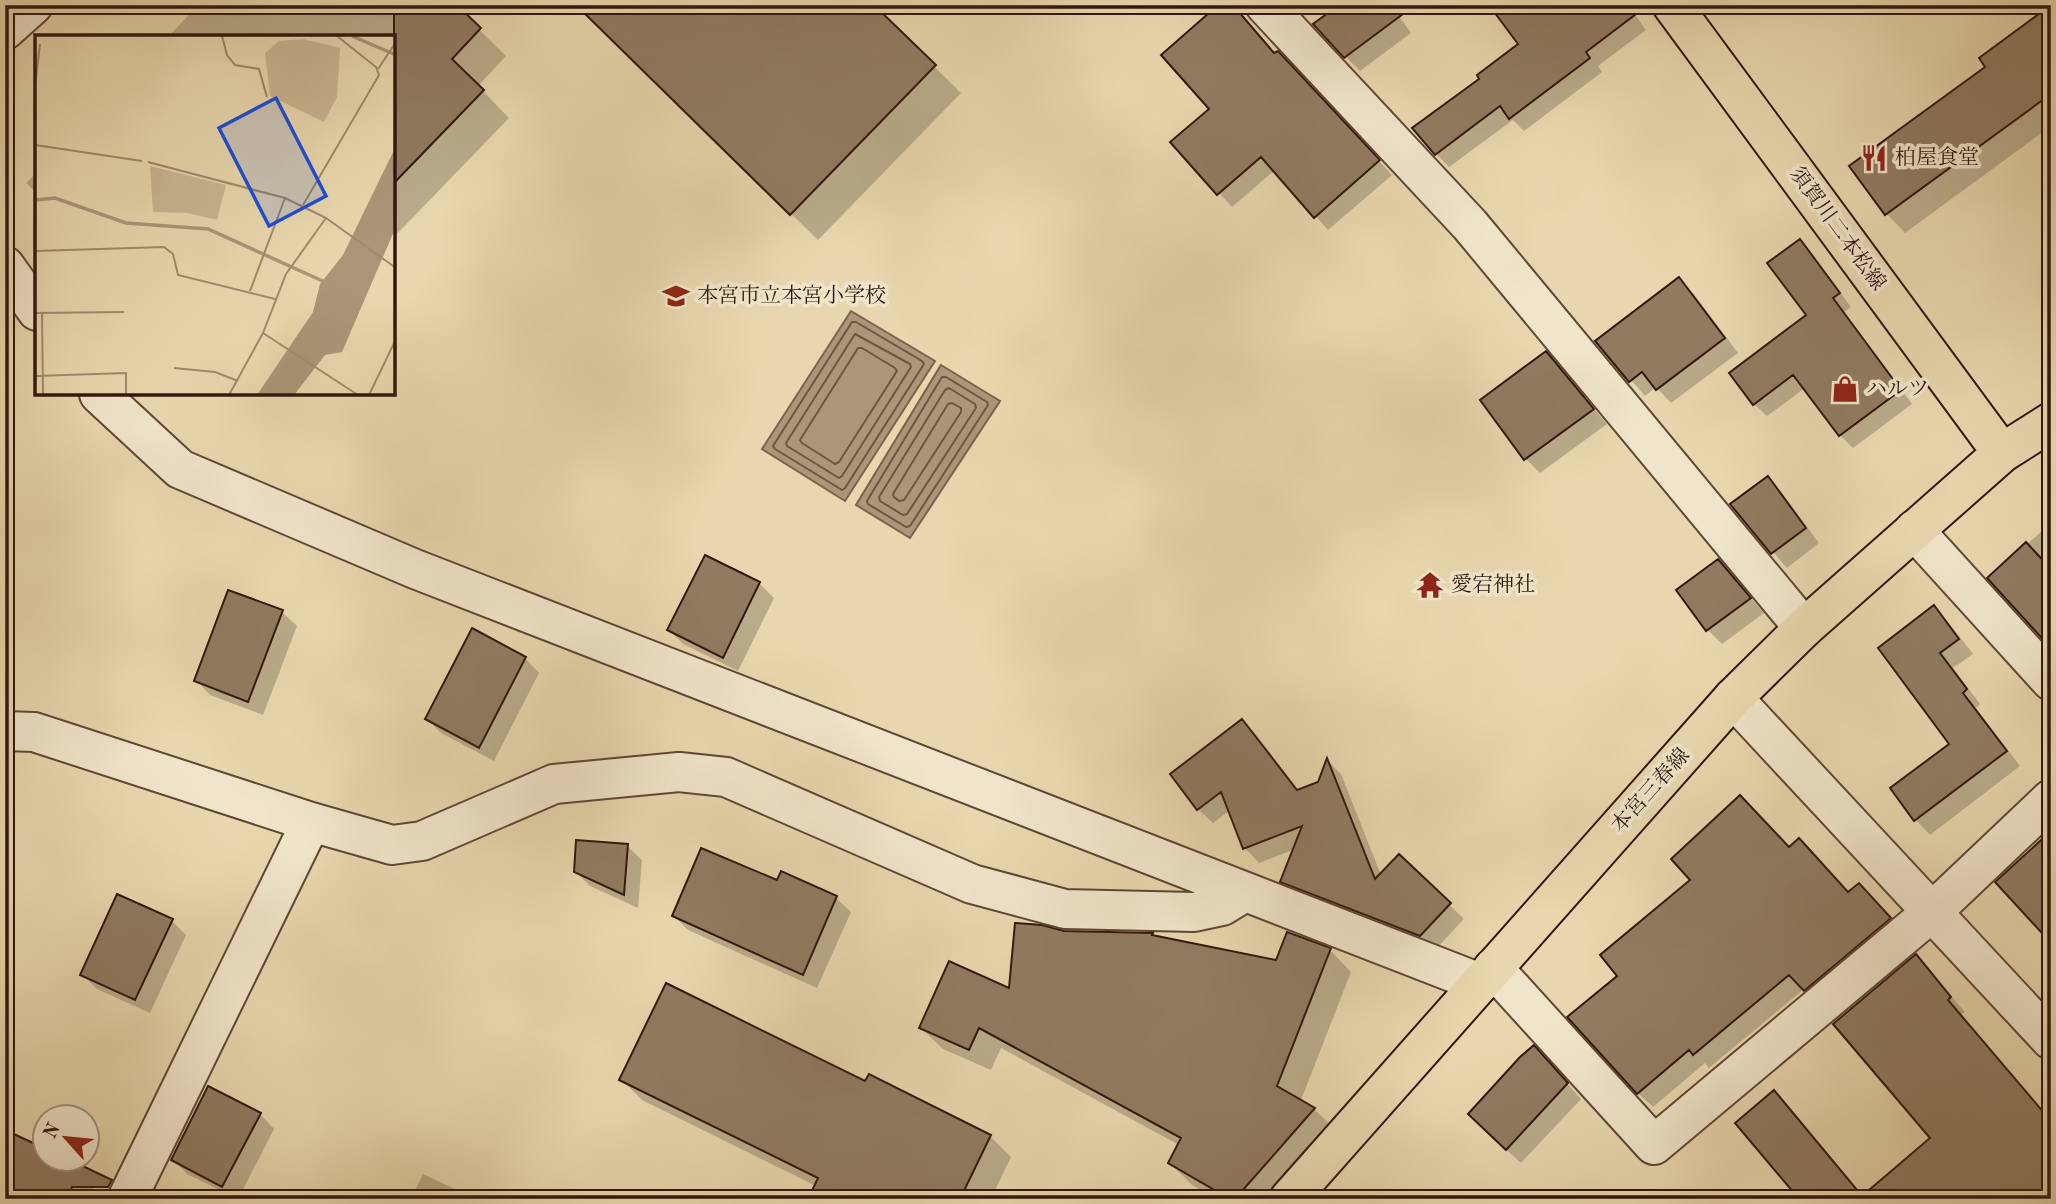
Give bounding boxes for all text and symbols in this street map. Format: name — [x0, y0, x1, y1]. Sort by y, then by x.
inset map — [35, 35, 396, 396]
restaurant icon: 柏屋食堂 — [1859, 143, 1889, 173]
place label: 柏屋食堂 — [1895, 146, 1979, 169]
street label: 須賀川二本松線 — [1785, 162, 1890, 295]
school or university icon: 本宮市立本宮小学校 — [661, 281, 691, 311]
place label: 本宮市立本宮小学校 — [697, 284, 886, 307]
shop icon: ハルツ — [1830, 374, 1860, 404]
place label: ハルツ — [1866, 379, 1929, 400]
temple icon: 愛宕神社 — [1415, 570, 1445, 600]
place label: 愛宕神社 — [1451, 573, 1535, 596]
street label: 本宮三春線 — [1607, 744, 1694, 837]
north arrow — [32, 1102, 102, 1172]
text: N — [41, 1120, 65, 1142]

